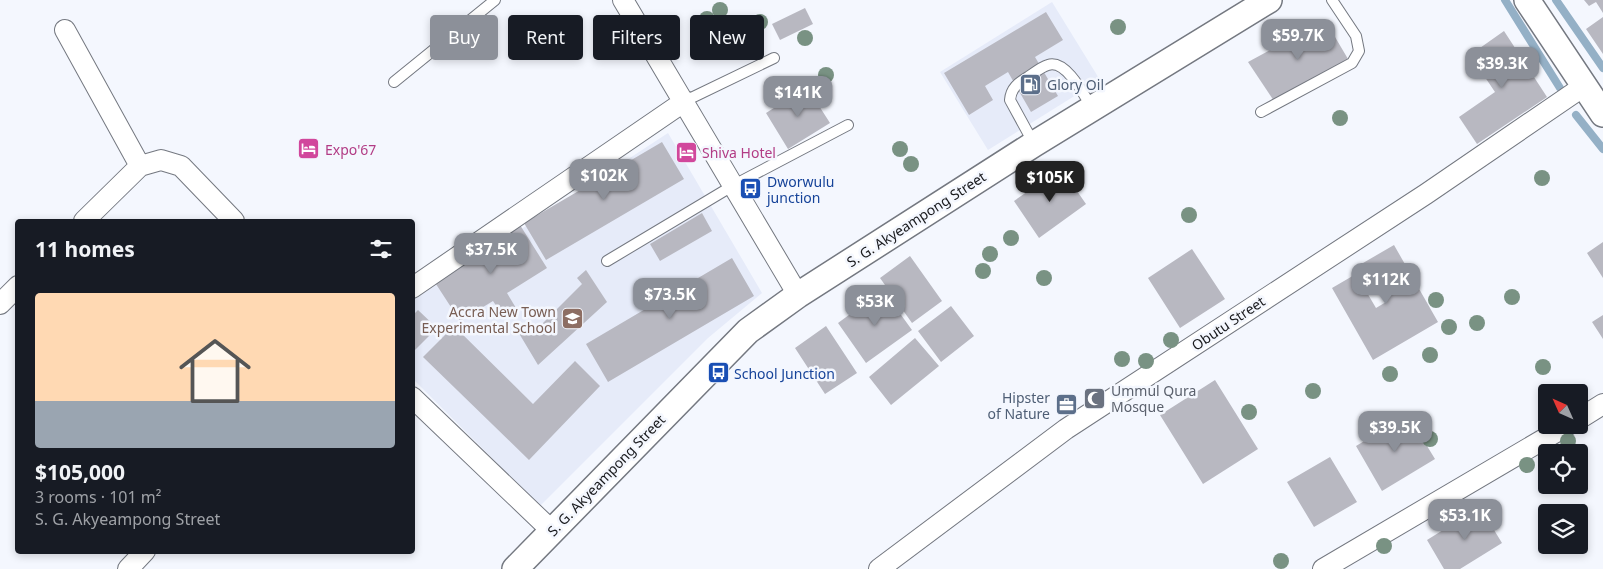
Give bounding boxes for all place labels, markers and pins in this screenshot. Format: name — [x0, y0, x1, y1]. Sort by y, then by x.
pin: $59.7K — [1257, 18, 1339, 61]
pin: $39.3K — [1461, 46, 1543, 89]
fuel station icon: Glory Oil — [1019, 72, 1043, 96]
place label: Glory Oil — [1047, 75, 1104, 94]
pin: $141K — [763, 76, 833, 118]
hotel icon: Expo'67 — [297, 137, 321, 161]
place label: Expo'67 — [325, 140, 376, 159]
hotel icon: Shiva Hotel — [674, 140, 698, 164]
place label: Shiva Hotel — [702, 143, 776, 162]
pin: $102K — [569, 158, 639, 201]
pin: $105K — [1015, 160, 1085, 203]
place label: Dworwulu junction — [766, 172, 834, 207]
bus stop icon: Dworwulu junction — [739, 177, 763, 201]
pin: $37.5K — [450, 232, 532, 275]
pin: $112K — [1351, 262, 1421, 305]
pin: $73.5K — [629, 278, 711, 320]
pin: $53K — [845, 284, 905, 327]
place label: Accra New Town Experimental School — [422, 302, 556, 337]
school or university icon: Accra New Town Experimental School — [560, 307, 584, 331]
bus stop icon: School Junction — [706, 361, 730, 385]
place label: School Junction — [734, 364, 835, 383]
place label: Ummul Qura Mosque — [1111, 381, 1196, 416]
mosque icon: Ummul Qura Mosque — [1083, 386, 1107, 410]
place label: Hipster of Nature — [987, 388, 1050, 423]
office icon: Hipster of Nature — [1054, 393, 1078, 417]
pin: $39.5K — [1354, 410, 1436, 453]
pin: $53.1K — [1424, 498, 1506, 541]

